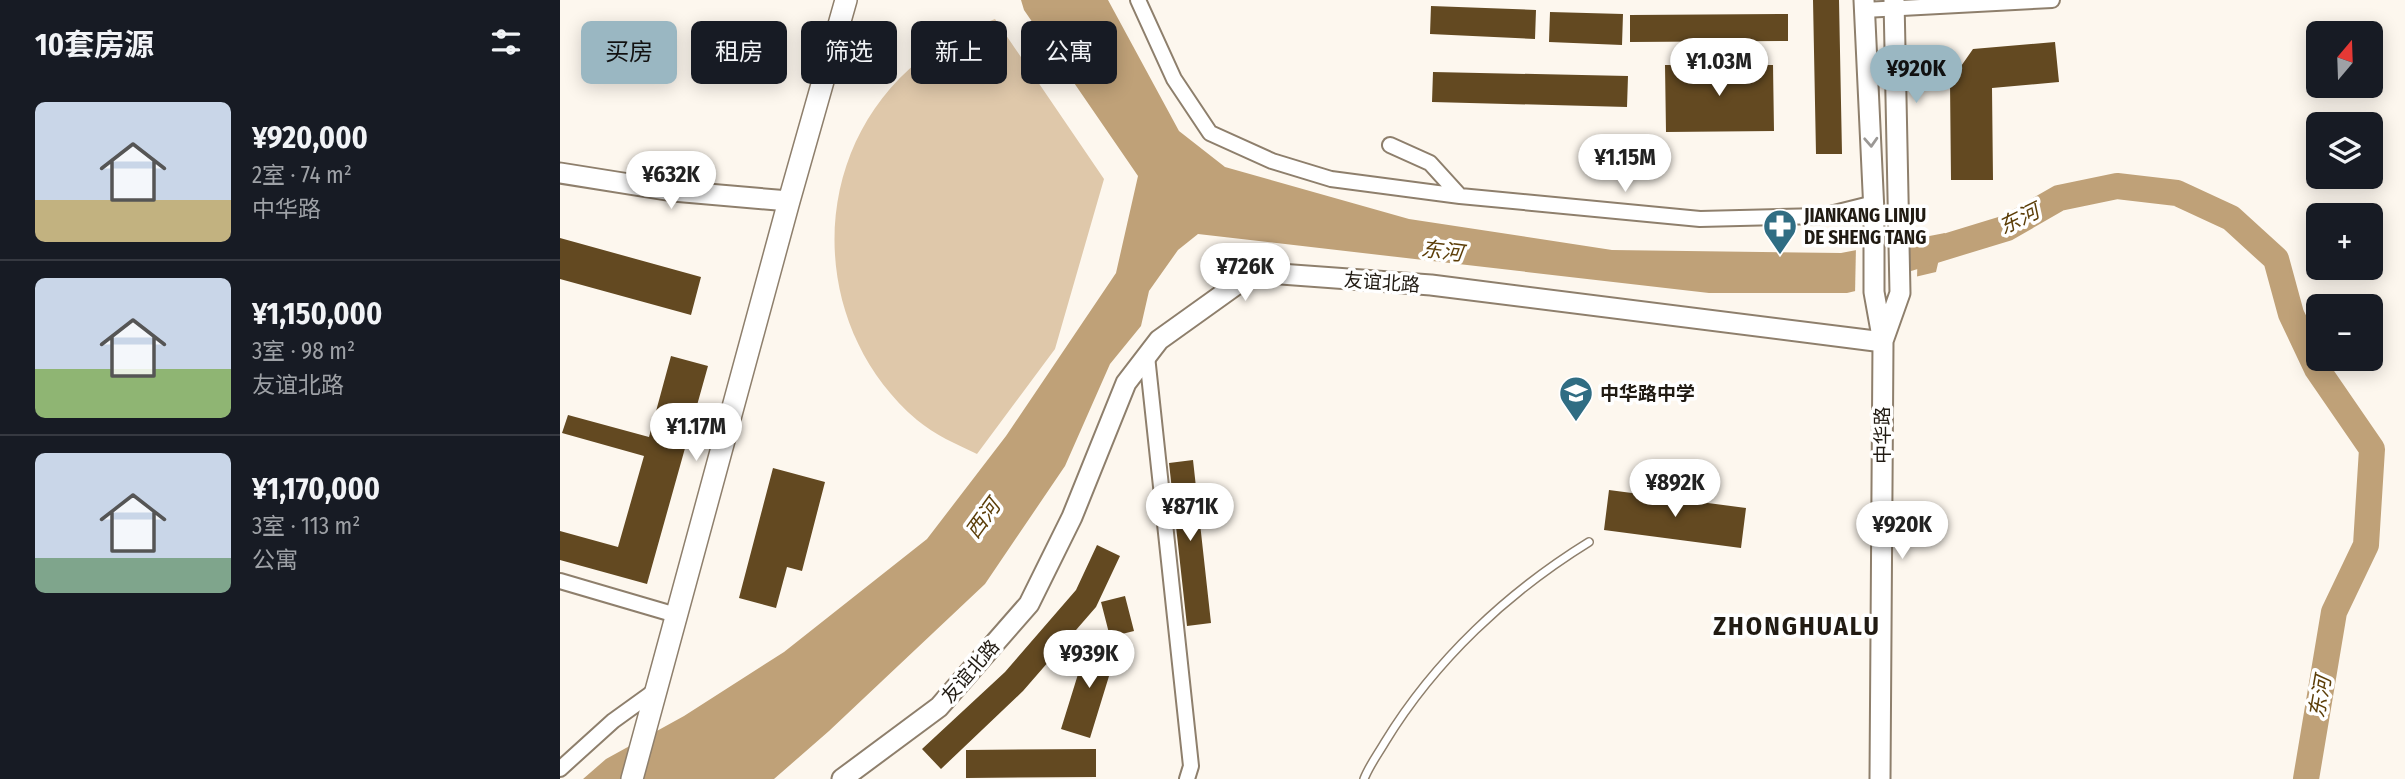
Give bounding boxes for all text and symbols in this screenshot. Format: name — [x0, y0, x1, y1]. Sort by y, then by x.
chip: 买房 — [581, 21, 677, 84]
chip: 租房 — [691, 21, 787, 84]
chip: 筛选 — [801, 21, 897, 84]
chip: 新上 — [911, 21, 1007, 84]
chip: 公寓 — [1021, 21, 1117, 84]
north arrow — [2306, 21, 2384, 98]
map controls — [2306, 21, 2383, 371]
icon: filters — [487, 23, 525, 61]
text: 10套房源 — [35, 27, 154, 63]
pin: ¥1.03M — [1662, 38, 1776, 98]
pin: ¥920K — [1867, 46, 1965, 105]
text: ¥1.03M — [1686, 47, 1752, 75]
text: ¥920K — [1886, 54, 1946, 82]
button: layers — [2306, 112, 2383, 189]
text: ¥920,000 — [252, 120, 368, 156]
icon: home — [91, 130, 175, 214]
pin: ¥1.15M — [1568, 134, 1682, 194]
one-way arrow — [1863, 136, 1878, 147]
text: ¥1.15M — [1594, 143, 1656, 171]
pin: ¥632K — [622, 152, 720, 211]
text: ¥632K — [642, 160, 700, 188]
text: 2室 · 74 m² — [252, 161, 352, 189]
text: 中华路 — [252, 195, 321, 223]
water label: 东河 — [1994, 196, 2047, 240]
button: + — [2306, 203, 2383, 280]
place label: JIANKANG LINJU DE SHENG TANG — [1803, 204, 1926, 249]
pharmacy icon: JIANKANG LINJU DE SHENG TANG — [1761, 207, 1799, 256]
water label: 东河 — [1420, 236, 1468, 267]
pin: ¥726K — [1196, 244, 1294, 303]
text: ¥726K — [1216, 252, 1274, 280]
street label: 友谊北路 — [1343, 268, 1421, 297]
button: − — [2306, 294, 2383, 371]
text: ¥1,150,000 — [252, 296, 382, 332]
icon: home — [91, 306, 175, 390]
text: 3室 · 98 m² — [252, 337, 355, 365]
text: 友谊北路 — [252, 371, 344, 399]
school or university icon: 中华路中学 — [1557, 374, 1595, 423]
place label: 中华路中学 — [1600, 382, 1695, 405]
pin: ¥1.17M — [639, 404, 753, 463]
street label: 中华路 — [1871, 406, 1894, 464]
text: ¥1.17M — [666, 412, 726, 440]
pin: ¥892K — [1626, 460, 1724, 519]
text: ¥892K — [1645, 468, 1705, 496]
text: ¥1,170,000 — [252, 471, 380, 507]
icon: home — [91, 481, 175, 565]
pin: ¥871K — [1141, 484, 1239, 543]
water label: 西河 — [960, 491, 1008, 544]
text: ¥871K — [1162, 492, 1218, 520]
pin: ¥920K — [1853, 502, 1951, 561]
text: ¥920K — [1872, 510, 1932, 538]
text: 3室 · 113 m² — [252, 512, 360, 540]
text: 公寓 — [252, 546, 298, 574]
district label: ZHONGHUALU — [1713, 611, 1881, 642]
pin: ¥939K — [1040, 630, 1138, 690]
street label: 友谊北路 — [937, 635, 1004, 708]
text: ¥939K — [1060, 639, 1118, 667]
water label: 东河 — [2304, 670, 2337, 720]

